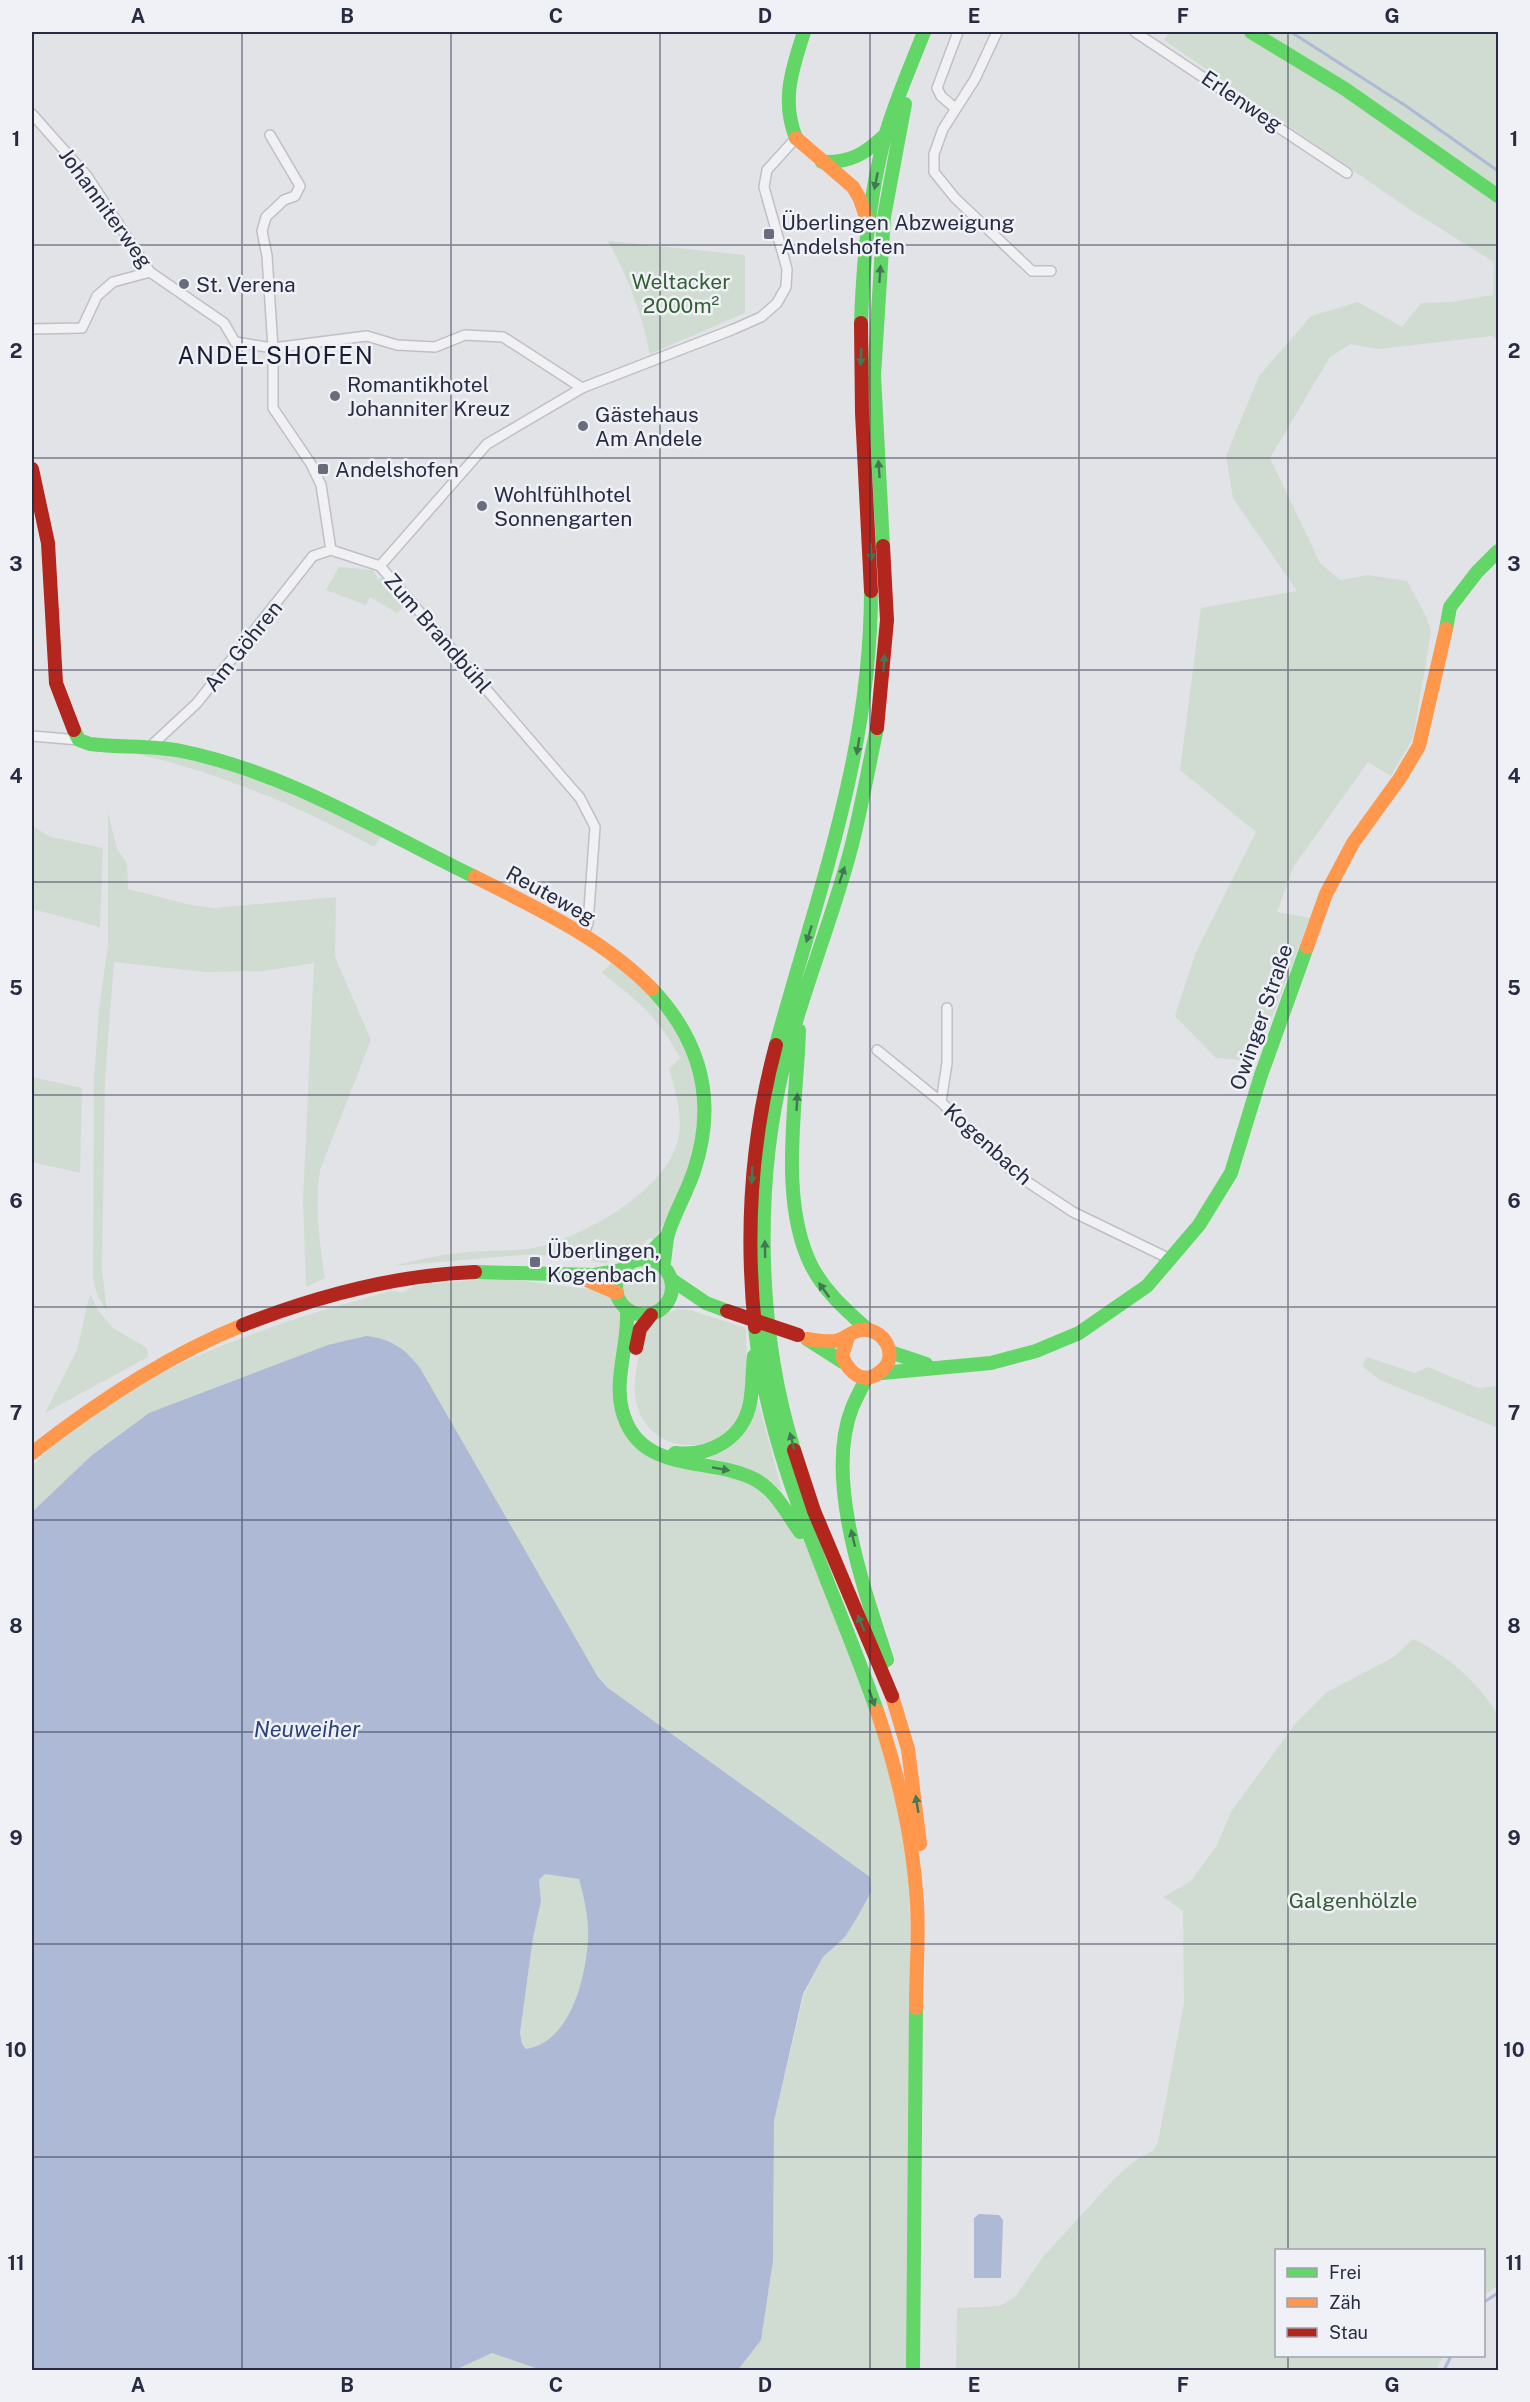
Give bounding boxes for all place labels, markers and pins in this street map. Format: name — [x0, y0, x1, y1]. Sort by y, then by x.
place label: Überlingen Abzweigung Andelshofen — [781, 210, 1015, 259]
marker: Überlingen Abzweigung Andelshofen — [762, 227, 776, 241]
place label: St. Verena — [196, 272, 296, 297]
marker: St. Verena — [177, 277, 191, 291]
place label: Romantikhotel Johanniter Kreuz — [347, 372, 510, 421]
marker: Romantikhotel Johanniter Kreuz — [328, 389, 342, 403]
place label: Gästehaus Am Andele — [595, 402, 702, 451]
marker: Gästehaus Am Andele — [576, 419, 590, 433]
place label: Andelshofen — [335, 457, 459, 482]
marker: Andelshofen — [316, 462, 330, 476]
place label: Wohlfühlhotel Sonnengarten — [494, 482, 632, 531]
marker: Wohlfühlhotel Sonnengarten — [475, 499, 489, 513]
place label: Überlingen, Kogenbach — [547, 1238, 660, 1287]
marker: Überlingen, Kogenbach — [528, 1255, 542, 1269]

